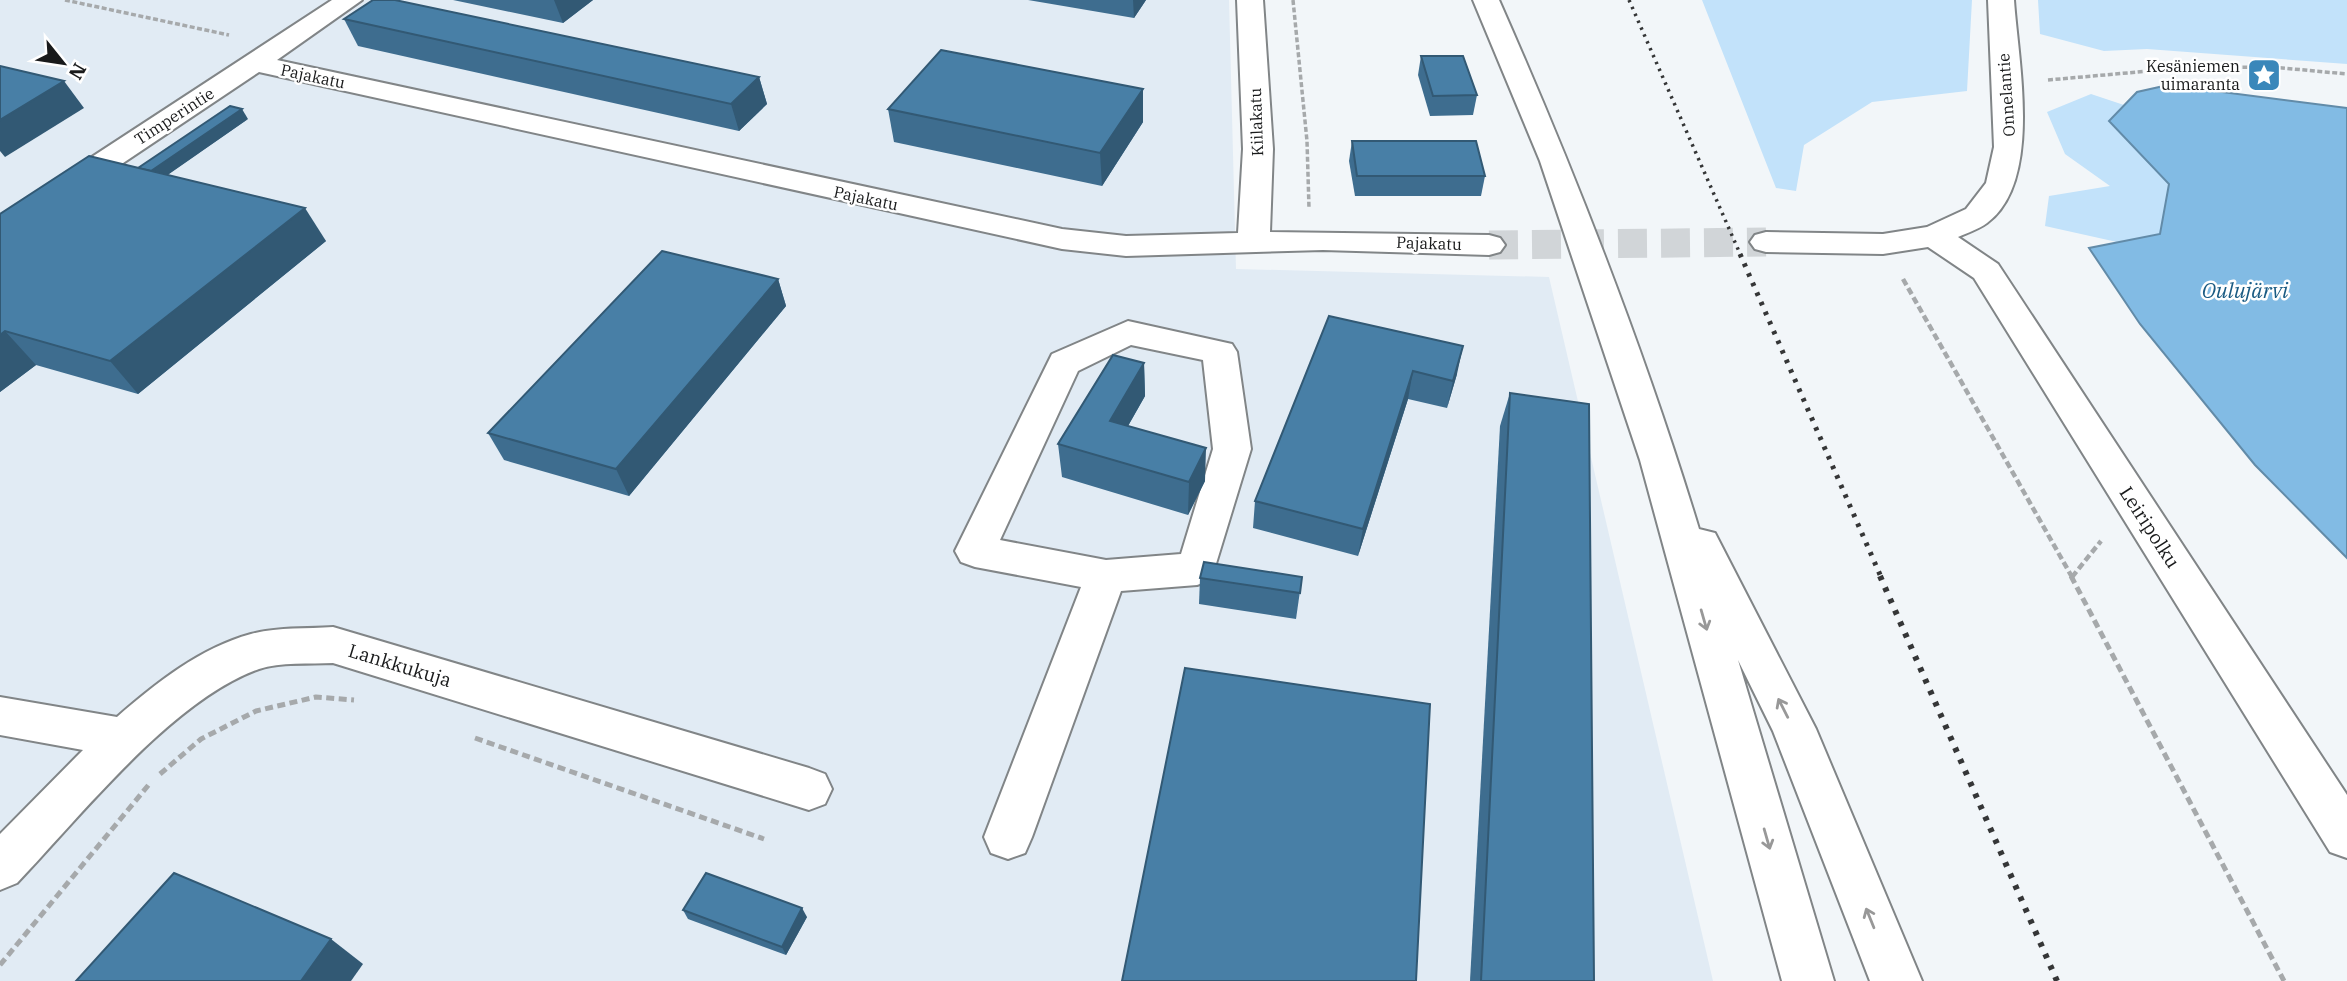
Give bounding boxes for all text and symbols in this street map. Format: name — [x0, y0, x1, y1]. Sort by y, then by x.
north arrow — [28, 28, 98, 98]
street label: Onnelantie — [1993, 53, 2019, 137]
place label: Kesäniemen uimaranta — [2146, 56, 2240, 94]
place icon: Kesäniemen uimaranta — [2245, 56, 2283, 94]
text: N — [64, 59, 92, 84]
street label: Pajakatu — [279, 59, 347, 93]
street label: Timperintie — [130, 83, 218, 149]
street label: Kiilakatu — [1245, 87, 1267, 157]
street label: Pajakatu — [832, 181, 900, 215]
street label: Pajakatu — [1396, 232, 1462, 254]
water label: Oulujärvi — [2202, 276, 2289, 304]
street label: Leiripolku — [2115, 482, 2185, 573]
one-way arrow — [1699, 609, 1712, 631]
street label: Lankkukuja — [346, 638, 454, 692]
one-way arrow — [1775, 698, 1789, 719]
one-way arrow — [1761, 828, 1774, 850]
one-way arrow — [1863, 907, 1876, 929]

